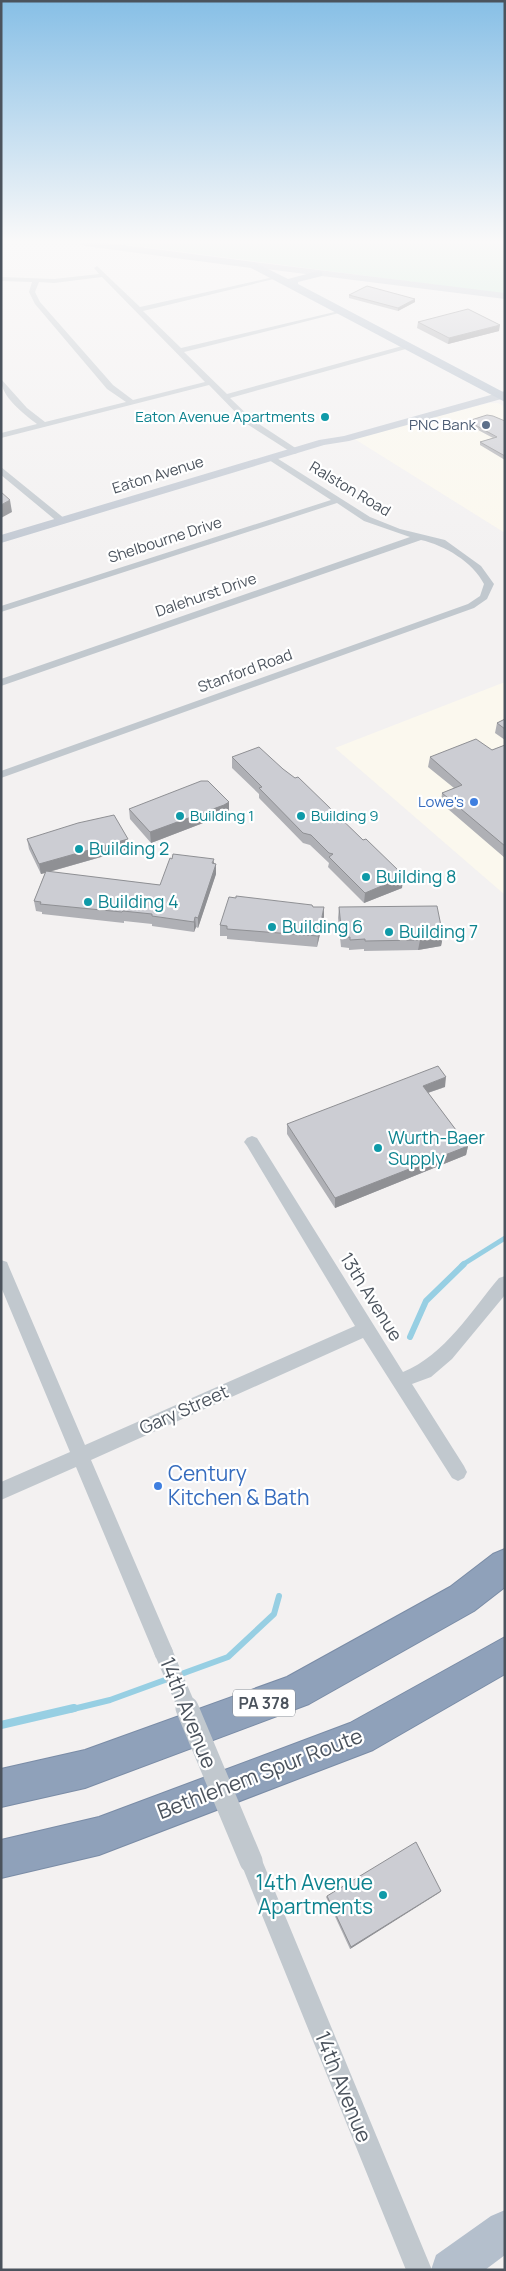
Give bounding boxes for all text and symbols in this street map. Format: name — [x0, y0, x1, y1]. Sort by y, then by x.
place label: Eaton Avenue Apartments — [135, 406, 315, 427]
marker: Eaton Avenue Apartments — [319, 411, 331, 423]
place label: PNC Bank — [409, 414, 477, 435]
marker: PNC Bank — [480, 419, 492, 431]
street label: Eaton Avenue — [109, 451, 206, 498]
street label: Ralston Road — [306, 456, 395, 521]
street label: Shelbourne Drive — [105, 511, 225, 568]
street label: Dalehurst Drive — [153, 567, 259, 622]
street label: Stanford Road — [195, 644, 295, 697]
place label: Lowe's — [418, 791, 464, 812]
marker: Lowe's — [468, 796, 480, 808]
place label: Building 1 — [190, 805, 254, 826]
place label: Building 9 — [311, 805, 379, 826]
marker: Building 1 — [174, 810, 186, 822]
marker: Building 9 — [295, 810, 307, 822]
place label: Building 2 — [89, 836, 169, 860]
marker: Building 2 — [73, 843, 85, 855]
place label: Building 8 — [376, 864, 456, 888]
marker: Building 8 — [360, 871, 372, 883]
place label: Building 4 — [98, 889, 179, 913]
marker: Building 4 — [82, 896, 94, 908]
place label: Building 6 — [282, 914, 363, 938]
place label: Building 7 — [399, 919, 478, 943]
marker: Building 6 — [266, 921, 278, 933]
marker: Building 7 — [383, 926, 395, 938]
place label: Wurth-Baer Supply — [388, 1125, 485, 1170]
marker: Wurth-Baer Supply — [372, 1142, 384, 1154]
street label: 13th Avenue — [335, 1248, 409, 1345]
street label: Gary Street — [135, 1379, 232, 1439]
place label: Century Kitchen & Bath — [168, 1459, 309, 1511]
marker: Century Kitchen & Bath — [152, 1480, 164, 1492]
street label: 14th Avenue — [154, 1653, 224, 1772]
road number: PA 378 — [233, 1690, 295, 1716]
street label: Bethlehem Spur Route — [153, 1721, 366, 1825]
place label: 14th Avenue Apartments — [255, 1868, 373, 1920]
marker: 14th Avenue Apartments — [377, 1889, 389, 1901]
street label: 14th Avenue — [309, 2027, 379, 2146]

